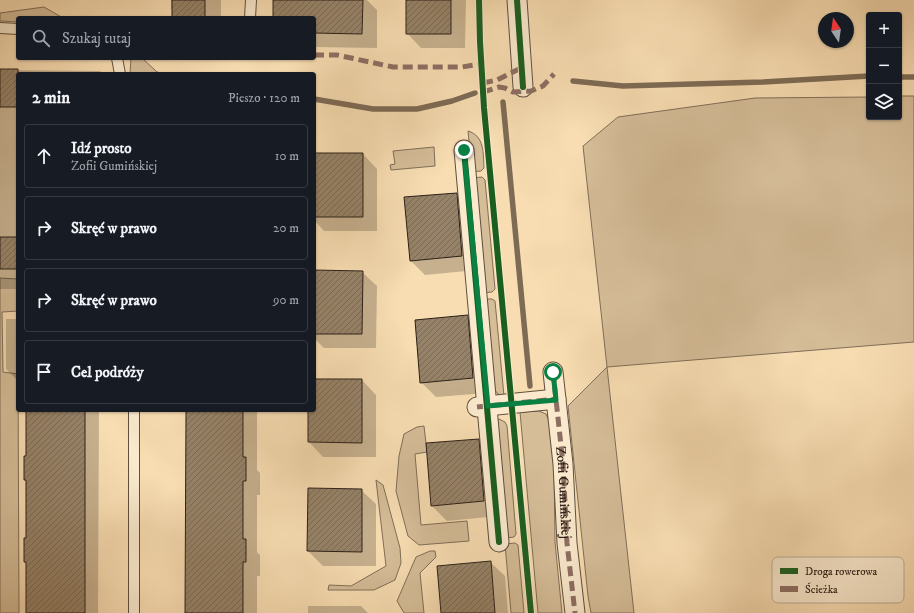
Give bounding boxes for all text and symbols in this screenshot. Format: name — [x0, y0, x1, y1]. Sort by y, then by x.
north arrow — [818, 12, 854, 48]
map controls — [866, 12, 902, 120]
button: + — [866, 12, 902, 48]
search box — [16, 16, 316, 60]
icon: search — [30, 27, 52, 49]
text: Szukaj tutaj — [62, 29, 131, 48]
button: − — [866, 48, 902, 84]
button: layers — [866, 84, 902, 120]
text: 2 min — [32, 87, 70, 109]
text: Pieszo · 120 m — [228, 90, 300, 106]
text: Idź prosto — [71, 139, 132, 158]
route end — [455, 141, 473, 159]
icon: ahead — [33, 145, 55, 167]
text: 10 m — [275, 148, 299, 164]
text: Zofii Gumińskiej — [71, 158, 157, 174]
icon: right — [33, 217, 55, 239]
text: Skręć w prawo — [71, 219, 157, 238]
text: 20 m — [273, 220, 299, 236]
icon: right — [33, 289, 55, 311]
text: Skręć w prawo — [71, 291, 157, 310]
text: 90 m — [273, 292, 299, 308]
icon: arrive — [33, 361, 55, 383]
text: Cel podróży — [71, 363, 144, 382]
route start — [544, 363, 562, 381]
street label: Zofii Gumińskiej — [551, 445, 575, 539]
legend — [772, 557, 904, 603]
text: Droga rowerowa — [805, 565, 877, 579]
text: Ścieżka — [805, 582, 838, 597]

